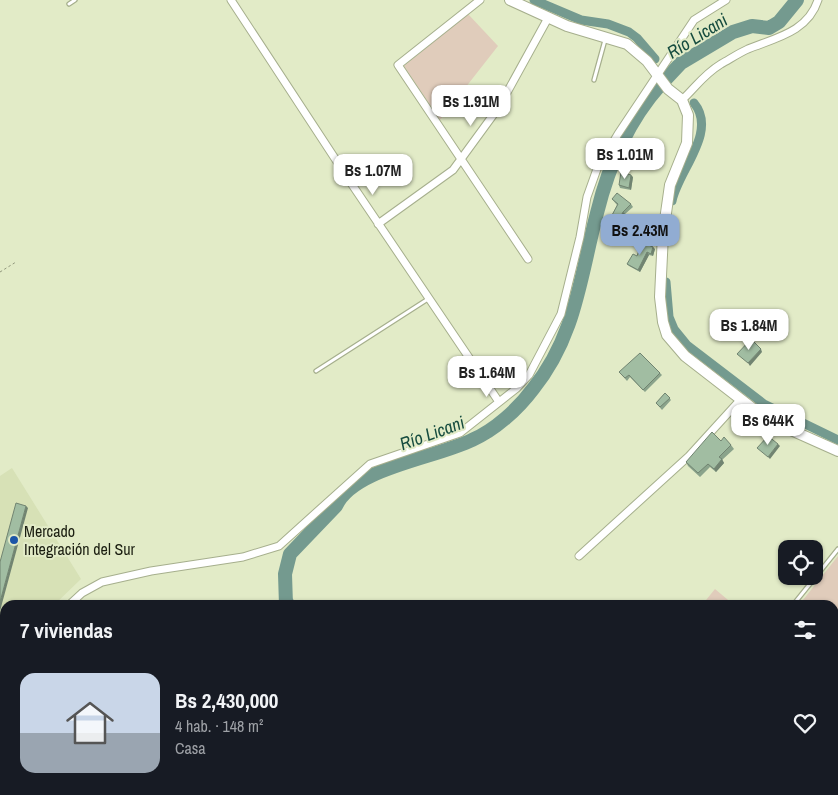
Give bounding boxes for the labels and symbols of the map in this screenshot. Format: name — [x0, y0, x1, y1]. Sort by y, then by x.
water label: Río Licani — [662, 8, 732, 64]
pin: Bs 1.91M — [419, 84, 523, 127]
pin: Bs 1.01M — [573, 138, 677, 180]
pin: Bs 1.07M — [321, 154, 425, 196]
pin: Bs 2.43M — [588, 214, 692, 256]
pin: Bs 1.84M — [697, 308, 801, 351]
pin: Bs 1.64M — [435, 356, 539, 398]
pin: Bs 644K — [722, 404, 814, 446]
water label: Río Licani — [396, 410, 468, 456]
place label: Mercado Integración del Sur — [24, 520, 135, 560]
marker: Mercado Integración del Sur — [8, 534, 20, 546]

